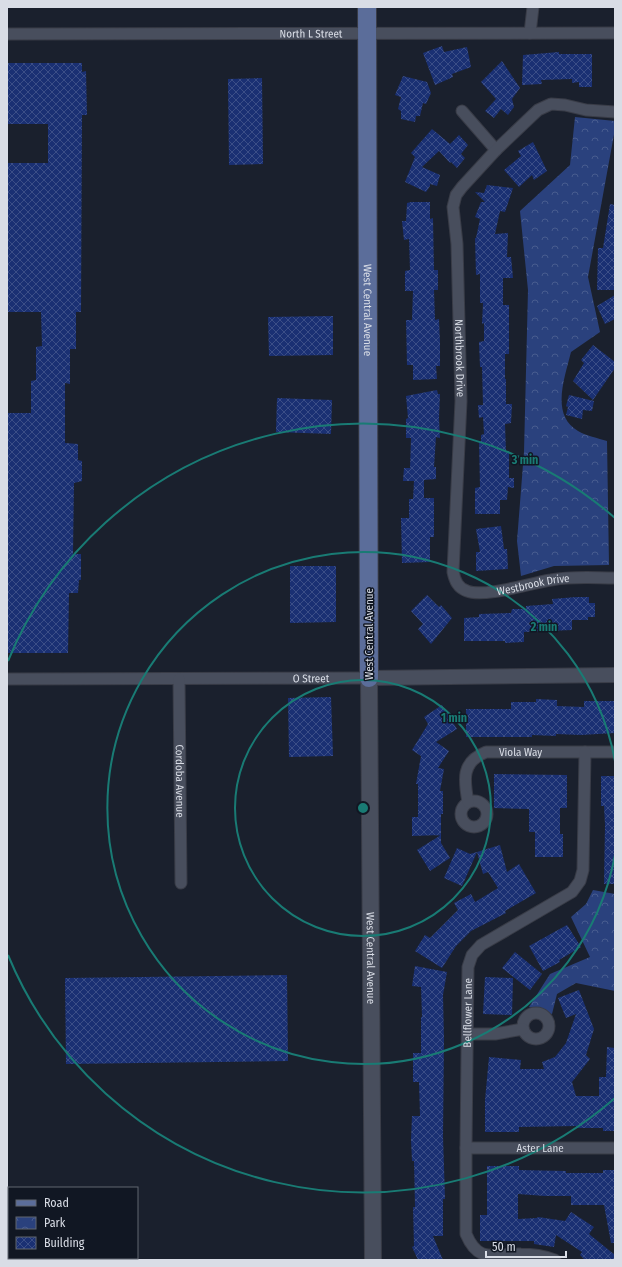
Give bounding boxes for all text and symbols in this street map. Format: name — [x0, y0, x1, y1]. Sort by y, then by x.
street label: North L Street — [280, 27, 343, 40]
street label: West Central Avenue — [361, 264, 375, 356]
street label: Northbrook Drive — [452, 319, 467, 397]
text: 3 min — [511, 453, 538, 467]
street label: Westbrook Drive — [496, 571, 570, 598]
street label: West Central Avenue — [363, 588, 376, 680]
text: 2 min — [530, 620, 557, 634]
street label: O Street — [293, 672, 330, 685]
text: 1 min — [441, 711, 467, 725]
street label: Cordoba Avenue — [173, 744, 187, 818]
street label: Viola Way — [499, 746, 542, 759]
centre of rings — [356, 801, 370, 815]
street label: West Central Avenue — [364, 912, 378, 1004]
street label: Bellflower Lane — [461, 978, 474, 1048]
street label: Aster Lane — [516, 1142, 564, 1155]
legend — [8, 1187, 138, 1259]
text: Road — [44, 1196, 69, 1210]
text: Park — [44, 1216, 66, 1230]
scale bar — [486, 1233, 566, 1259]
text: Building — [44, 1236, 85, 1250]
text: 50 m — [492, 1240, 516, 1254]

